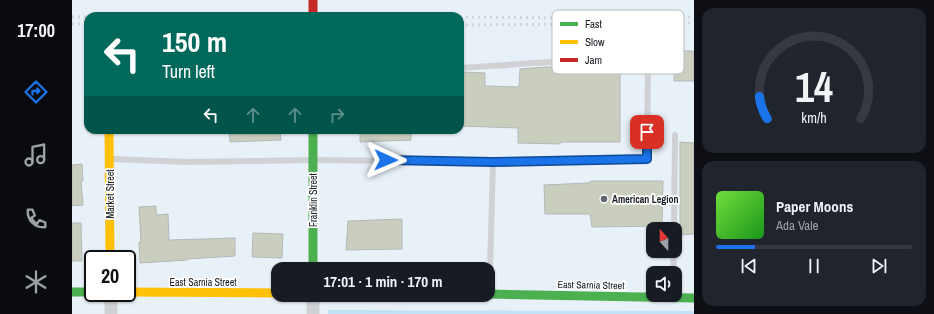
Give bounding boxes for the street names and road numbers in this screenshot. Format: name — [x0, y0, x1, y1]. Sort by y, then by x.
street label: Market Street — [104, 169, 117, 219]
street label: Franklin Street — [307, 172, 320, 227]
street label: East Sarnia Street — [169, 276, 237, 289]
street label: East Sarnia Street — [557, 278, 625, 292]

